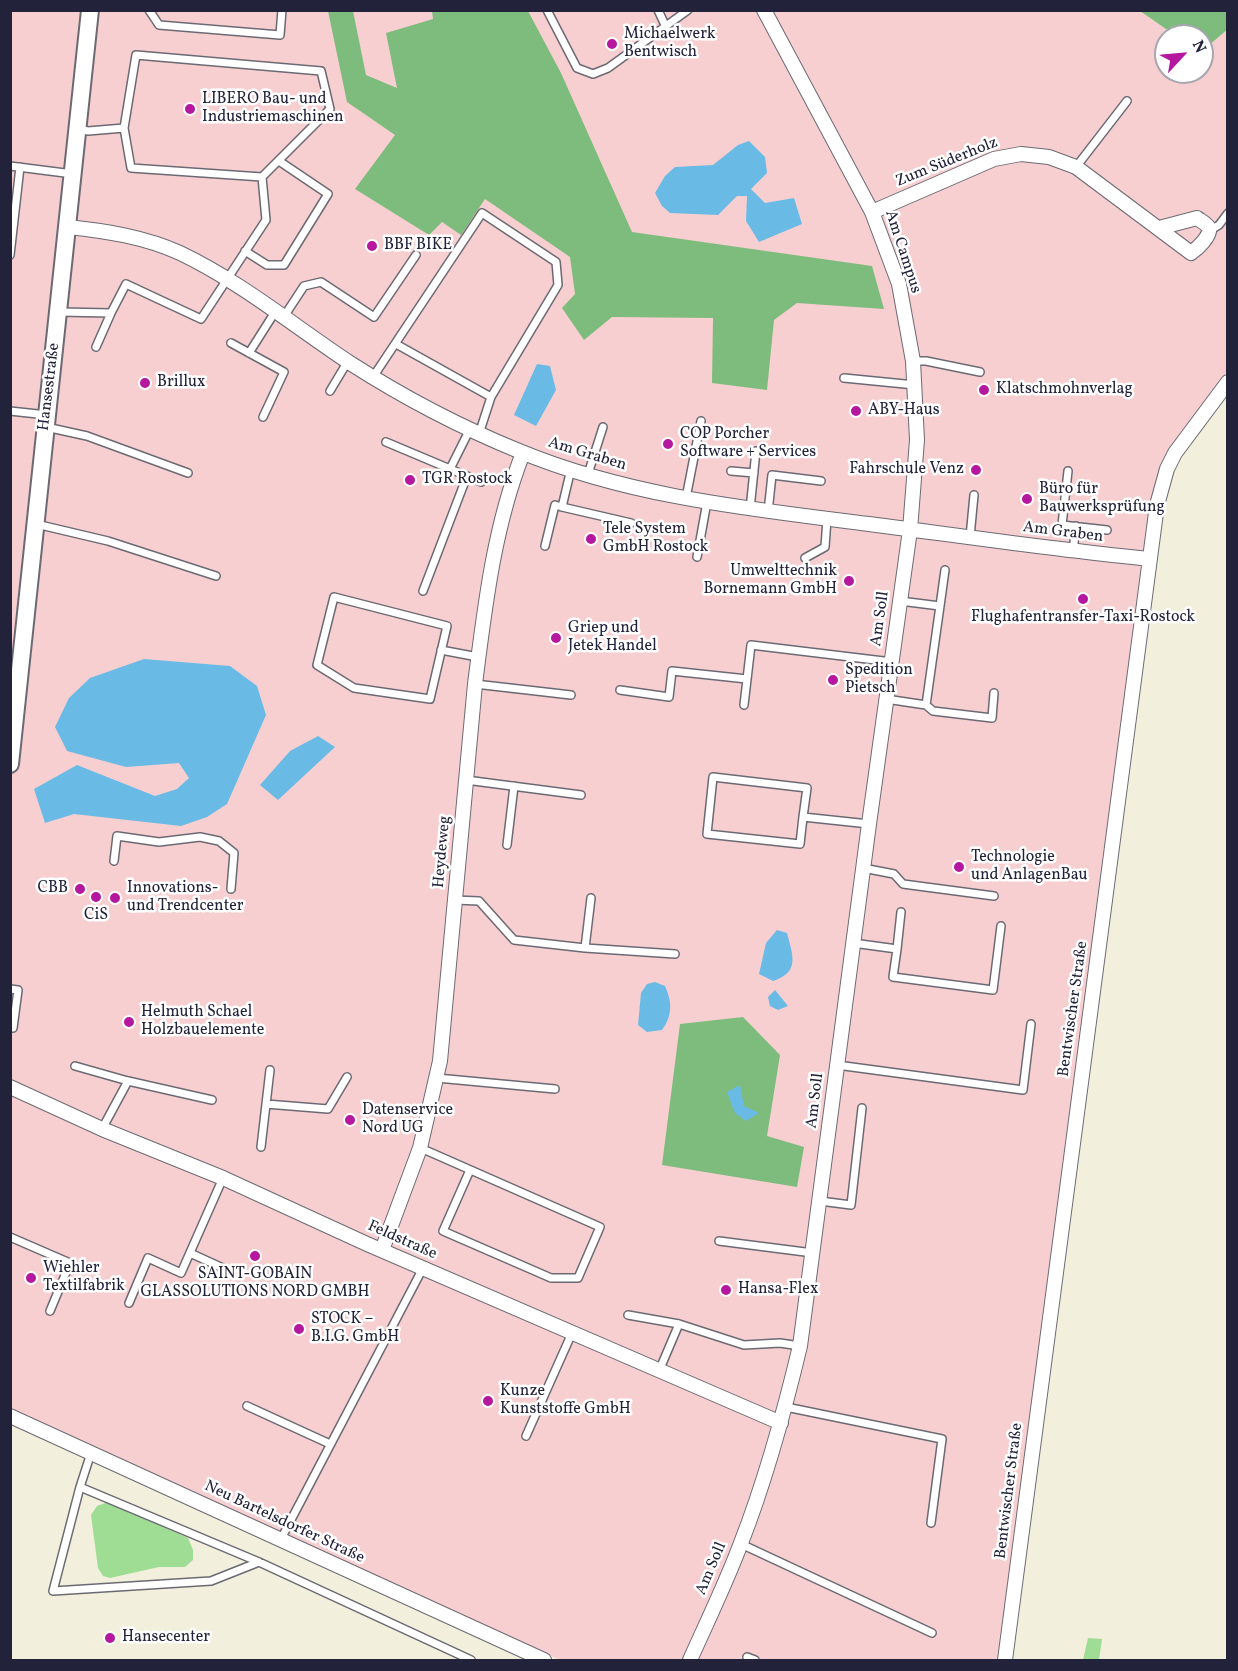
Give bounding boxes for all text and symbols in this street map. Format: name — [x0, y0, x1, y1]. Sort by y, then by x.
north arrow — [1154, 24, 1214, 84]
place label: Michaelwerk Bentwisch — [624, 25, 716, 63]
marker: Michaelwerk Bentwisch — [605, 37, 619, 51]
text: N — [1186, 37, 1211, 57]
place label: LIBERO Bau- und Industriemaschinen — [202, 90, 344, 128]
marker: LIBERO Bau- und Industriemaschinen — [183, 102, 197, 116]
street label: Zum Süderholz — [893, 134, 1001, 192]
street label: Am Campus — [880, 208, 924, 296]
place label: BBF BIKE — [384, 236, 452, 256]
marker: BBF BIKE — [365, 239, 379, 253]
street label: Hansestraße — [35, 342, 65, 432]
place label: Brillux — [157, 373, 205, 393]
marker: Brillux — [138, 376, 152, 390]
place label: Klatschmohnverlag — [996, 380, 1133, 400]
marker: Klatschmohnverlag — [977, 383, 991, 397]
place label: ABY-Haus — [868, 401, 940, 421]
marker: ABY-Haus — [849, 404, 863, 418]
place label: COP Porcher Software + Services — [680, 425, 816, 463]
street label: Am Graben — [546, 434, 628, 476]
marker: COP Porcher Software + Services — [661, 437, 675, 451]
place label: Fahrschule Venz — [849, 460, 964, 480]
marker: Fahrschule Venz — [969, 463, 983, 477]
place label: TGR Rostock — [422, 470, 512, 490]
marker: TGR Rostock — [403, 473, 417, 487]
place label: Büro für Bauwerksprüfung — [1039, 480, 1165, 518]
marker: Büro für Bauwerksprüfung — [1020, 492, 1034, 506]
street label: Am Graben — [1022, 519, 1104, 547]
place label: Tele System GmbH Rostock — [603, 520, 708, 558]
marker: Tele System GmbH Rostock — [584, 532, 598, 546]
place label: Umwelttechnik Bornemann GmbH — [704, 562, 837, 600]
marker: Umwelttechnik Bornemann GmbH — [842, 574, 856, 588]
street label: Am Soll — [868, 590, 894, 648]
marker: Flughafentransfer-Taxi-Rostock — [1076, 592, 1090, 606]
place label: Flughafentransfer-Taxi-Rostock — [971, 608, 1195, 628]
place label: Griep und Jetek Handel — [568, 619, 657, 657]
marker: Griep und Jetek Handel — [549, 631, 563, 645]
place label: Spedition Pietsch — [845, 661, 913, 699]
marker: Spedition Pietsch — [826, 673, 840, 687]
street label: Heydeweg — [430, 815, 456, 889]
place label: Technologie und AnlagenBau — [971, 848, 1088, 886]
marker: Technologie und AnlagenBau — [952, 860, 966, 874]
place label: CBB — [38, 879, 68, 899]
place label: Innovations- und Trendcenter — [127, 879, 243, 917]
marker: CBB — [73, 882, 87, 896]
marker: CiS — [89, 890, 103, 904]
marker: Innovations- und Trendcenter — [108, 891, 122, 905]
place label: CiS — [84, 906, 108, 926]
street label: Bentwischer Straße — [1055, 940, 1093, 1078]
place label: Helmuth Schael Holzbauelemente — [141, 1003, 264, 1041]
marker: Helmuth Schael Holzbauelemente — [122, 1015, 136, 1029]
street label: Am Soll — [803, 1072, 829, 1130]
place label: Datenservice Nord UG — [362, 1101, 453, 1139]
marker: Datenservice Nord UG — [343, 1113, 357, 1127]
street label: Feldstraße — [364, 1217, 440, 1265]
marker: SAINT-GOBAIN GLASSOLUTIONS NORD GMBH — [248, 1249, 262, 1263]
place label: Wiehler Textilfabrik — [43, 1259, 125, 1297]
place label: SAINT-GOBAIN GLASSOLUTIONS NORD GMBH — [140, 1265, 370, 1303]
marker: Wiehler Textilfabrik — [24, 1271, 38, 1285]
place label: Hansa-Flex — [738, 1280, 818, 1300]
marker: Hansa-Flex — [719, 1283, 733, 1297]
place label: STOCK – B.I.G. GmbH — [311, 1310, 399, 1348]
marker: STOCK – B.I.G. GmbH — [292, 1322, 306, 1336]
place label: Kunze Kunststoffe GmbH — [500, 1382, 631, 1420]
marker: Kunze Kunststoffe GmbH — [481, 1394, 495, 1408]
street label: Bentwischer Straße — [992, 1422, 1028, 1560]
street label: Neu Bartelsdorfer Straße — [201, 1477, 367, 1569]
street label: Am Soll — [692, 1540, 732, 1598]
place label: Hansecenter — [122, 1628, 210, 1648]
marker: Hansecenter — [103, 1631, 117, 1645]

